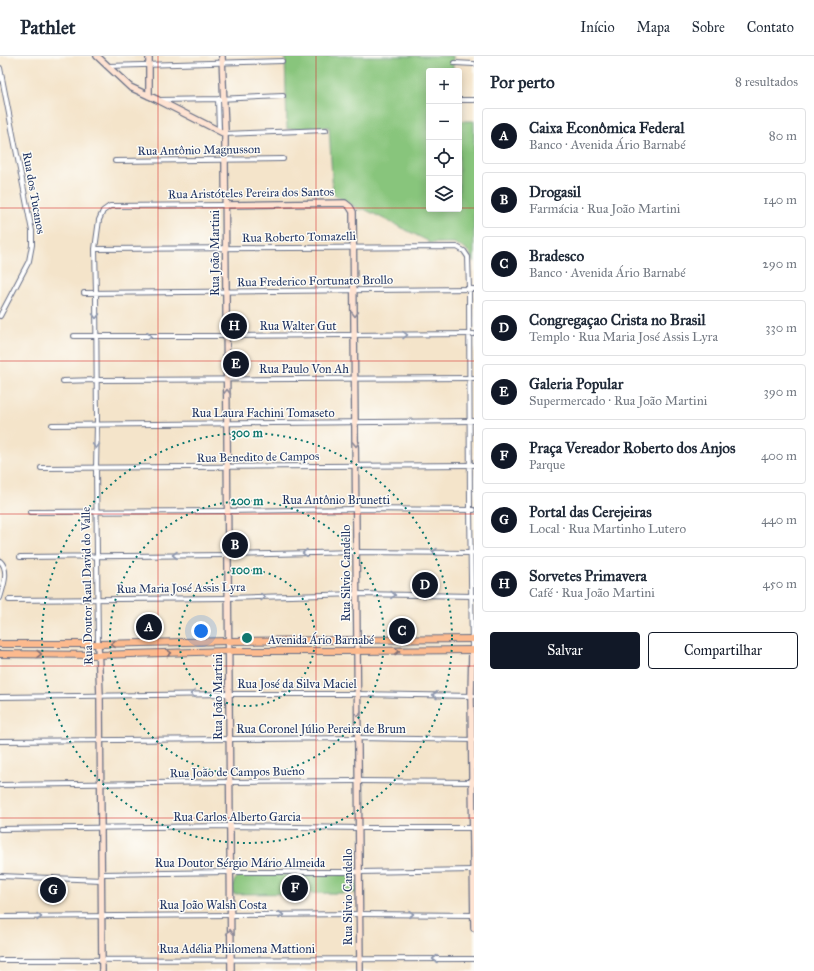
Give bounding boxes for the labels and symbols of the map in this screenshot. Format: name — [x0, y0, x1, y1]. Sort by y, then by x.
street label: Rua Antônio Magnusson — [137, 142, 261, 159]
street label: Rua dos Tucanos — [20, 151, 48, 235]
street label: Rua Aristóteles Pereira dos Santos — [168, 185, 334, 201]
street label: Rua João Martini — [208, 209, 223, 296]
street label: Rua Roberto Tomazelli — [242, 229, 357, 245]
street label: Rua Frederico Fortunato Brollo — [237, 273, 393, 289]
pin: H — [221, 311, 247, 341]
one-way arrow — [351, 311, 359, 317]
one-way arrow — [92, 313, 100, 319]
street label: Rua Walter Gut — [259, 319, 337, 333]
one-way arrow — [402, 330, 408, 339]
one-way arrow — [146, 332, 152, 340]
pin: E — [223, 349, 249, 379]
street label: Rua Paulo Von Ah — [259, 362, 349, 376]
one-way arrow — [223, 389, 231, 395]
street label: Rua Laura Fachini Tomaseto — [191, 406, 335, 420]
text: 300 m — [231, 426, 264, 441]
one-way arrow — [352, 441, 360, 447]
one-way arrow — [92, 443, 101, 449]
street label: Rua Benedito de Campos — [197, 449, 319, 465]
street label: Rua Antônio Brunetti — [282, 493, 391, 507]
text: 200 m — [231, 494, 264, 508]
street label: Rua Doutor Raul David do Valle — [79, 507, 95, 665]
street label: Rua Silvio Candello — [339, 525, 353, 621]
pin: B — [222, 530, 248, 560]
one-way arrow — [432, 548, 438, 556]
one-way arrow — [302, 549, 308, 557]
one-way arrow — [172, 551, 178, 559]
text: 100 m — [231, 563, 264, 577]
pin: D — [412, 570, 438, 600]
street label: Rua Maria José Assis Lyra — [116, 580, 247, 597]
one-way arrow — [390, 591, 396, 599]
one-way arrow — [260, 593, 266, 601]
pin: A — [136, 612, 162, 642]
pin: C — [389, 616, 415, 646]
your location — [191, 621, 211, 641]
centre of rings — [240, 631, 254, 645]
street label: Avenida Ário Barnabé — [267, 632, 374, 647]
one-way arrow — [110, 640, 116, 648]
one-way arrow — [394, 647, 400, 655]
one-way arrow — [166, 649, 172, 657]
one-way arrow — [36, 650, 42, 658]
street label: Rua João Martini — [211, 653, 226, 740]
street label: Rua José da Silva Maciel — [237, 677, 357, 692]
one-way arrow — [190, 690, 196, 698]
one-way arrow — [432, 691, 438, 699]
one-way arrow — [354, 711, 362, 717]
street label: Rua Coronel Júlio Pereira de Brum — [236, 722, 406, 737]
street label: Rua João de Campos Bueno — [169, 764, 305, 781]
street label: Rua Carlos Alberto Garcia — [173, 810, 302, 824]
street label: Rua Silvio Candello — [341, 849, 355, 945]
street label: Rua Doutor Sérgio Mário Almeida — [155, 856, 326, 871]
pin: F — [282, 873, 308, 903]
pin: G — [40, 875, 66, 905]
street label: Rua João Walsh Costa — [159, 898, 268, 913]
one-way arrow — [408, 910, 414, 918]
one-way arrow — [278, 911, 284, 919]
one-way arrow — [36, 913, 42, 921]
one-way arrow — [226, 929, 234, 935]
street label: Rua Adélia Philomena Mattioni — [159, 942, 316, 956]
one-way arrow — [432, 955, 438, 963]

